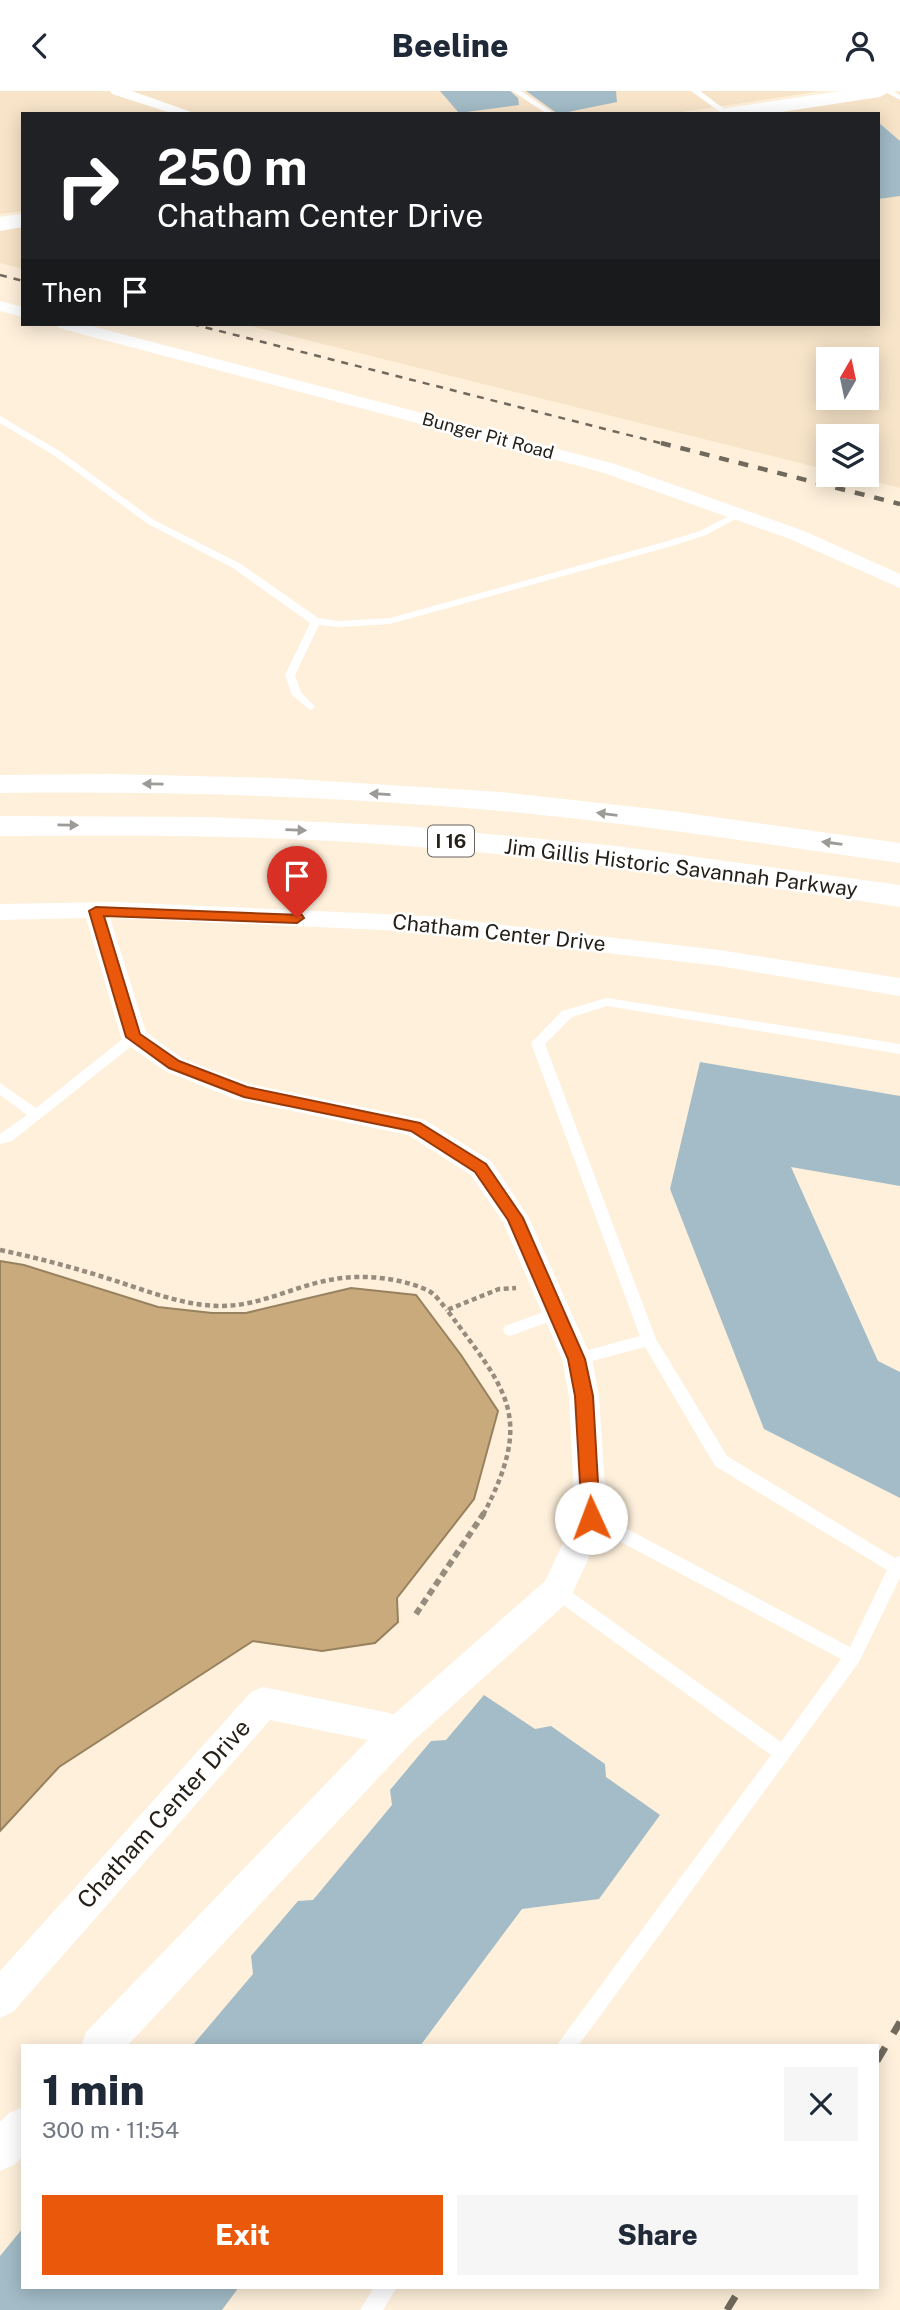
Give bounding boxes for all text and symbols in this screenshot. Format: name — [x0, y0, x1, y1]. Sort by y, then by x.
icon: back — [21, 27, 59, 65]
text: Beeline — [392, 27, 508, 64]
icon: person — [841, 27, 879, 65]
text: 250 m — [157, 138, 308, 196]
icon: right — [42, 140, 133, 231]
text: Chatham Center Drive — [157, 197, 483, 234]
icon: arrive — [116, 273, 154, 311]
text: Then — [42, 277, 102, 308]
north arrow — [816, 347, 878, 409]
map controls — [816, 347, 879, 487]
street label: Bunger Pit Road — [420, 408, 556, 463]
button: layers — [816, 424, 879, 487]
one-way arrow — [142, 778, 164, 790]
one-way arrow — [369, 788, 391, 799]
one-way arrow — [596, 808, 618, 819]
one-way arrow — [57, 819, 79, 831]
one-way arrow — [285, 824, 307, 836]
road number: I 16 — [428, 825, 474, 856]
street label: Jim Gillis Historic Savannah Parkway — [503, 833, 859, 902]
one-way arrow — [821, 838, 843, 849]
pin — [267, 846, 327, 918]
icon: arrive — [278, 857, 316, 895]
street label: Chatham Center Drive — [391, 909, 607, 956]
position arrow — [554, 1481, 628, 1555]
street label: Chatham Center Drive — [71, 1713, 256, 1914]
text: 1 min — [42, 2065, 145, 2114]
button: close — [784, 2067, 858, 2141]
text: 300 m · 11:54 — [42, 2116, 179, 2143]
button: Exit — [42, 2195, 443, 2275]
button: Share — [457, 2195, 858, 2275]

